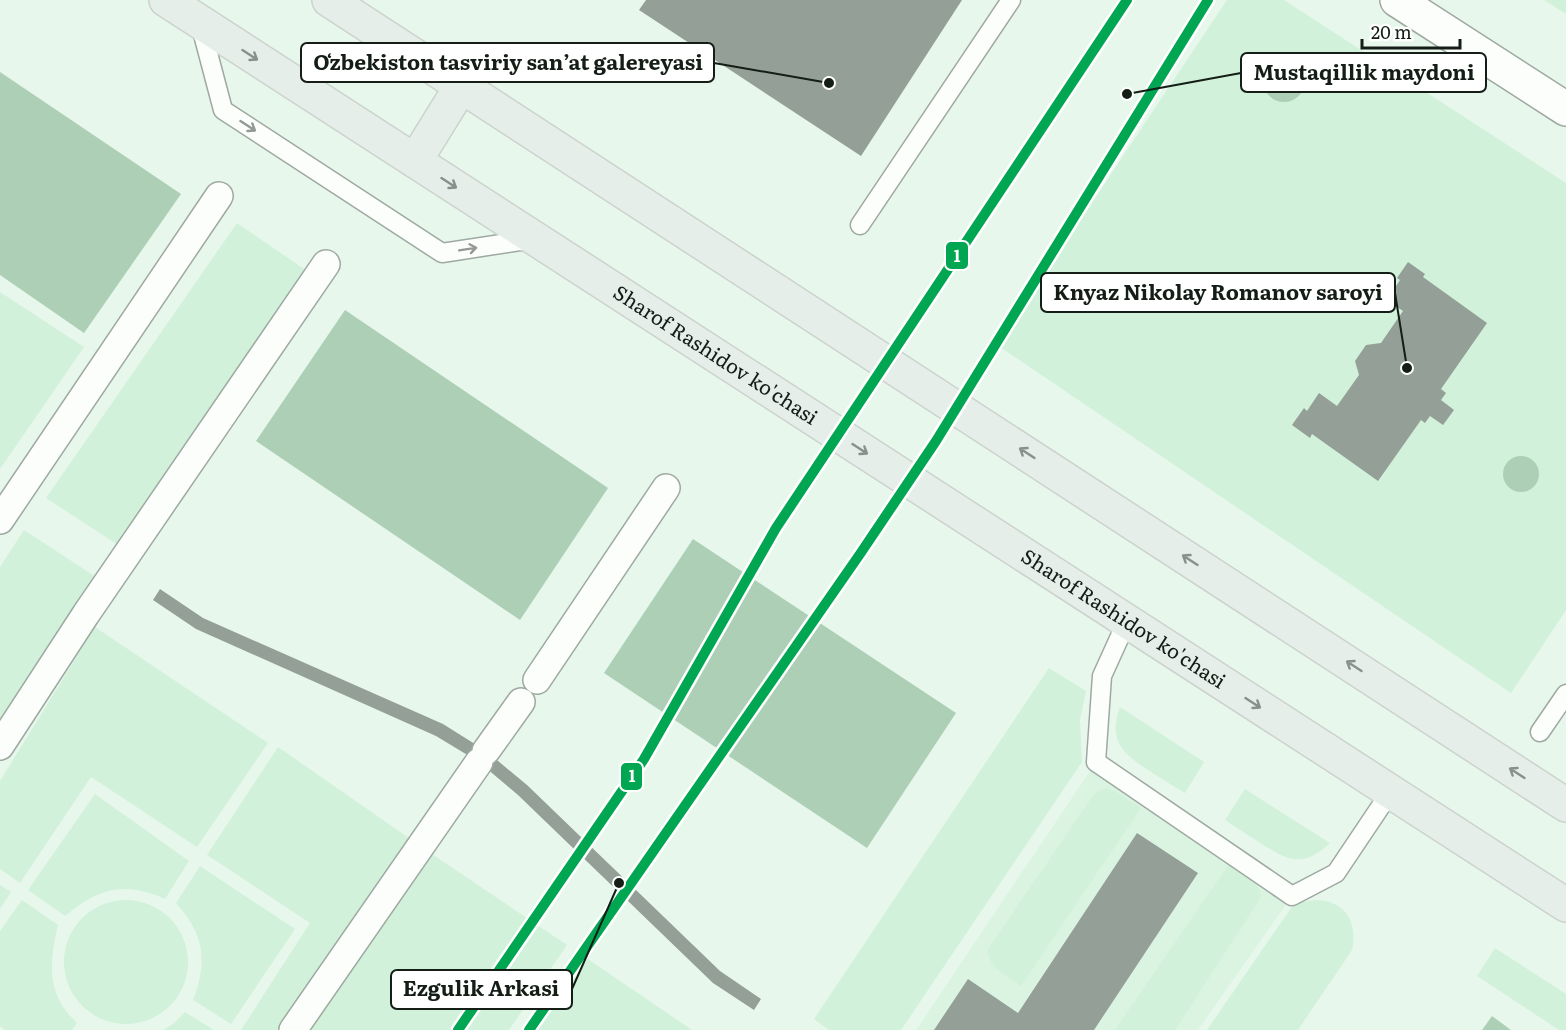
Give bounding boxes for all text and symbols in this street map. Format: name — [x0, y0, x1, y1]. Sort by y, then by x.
scale bar — [1362, 12, 1460, 50]
text: 20 m — [1371, 18, 1412, 45]
callout: Oʻzbekiston tasviriy sanʼat galereyasi — [301, 43, 714, 82]
text: Oʻzbekiston tasviriy sanʼat galereyasi — [313, 45, 703, 76]
one-way arrow — [242, 48, 259, 61]
callout: Mustaqillik maydoni — [1241, 53, 1486, 92]
text: Mustaqillik maydoni — [1253, 55, 1475, 86]
one-way arrow — [239, 121, 256, 133]
one-way arrow — [441, 177, 458, 190]
line badge: 1 — [945, 241, 969, 270]
one-way arrow — [458, 243, 478, 254]
text: 1 — [954, 243, 961, 267]
callout: Knyaz Nikolay Romanov saroyi — [1041, 273, 1395, 312]
text: Knyaz Nikolay Romanov saroyi — [1053, 275, 1383, 306]
street label: Sharof Rashidov ko'chasi — [608, 276, 825, 431]
one-way arrow — [851, 443, 868, 455]
one-way arrow — [1019, 447, 1036, 459]
street label: Sharof Rashidov ko'chasi — [1016, 540, 1233, 695]
one-way arrow — [1182, 554, 1199, 566]
one-way arrow — [1346, 660, 1362, 672]
one-way arrow — [1244, 697, 1261, 709]
line badge: 1 — [620, 762, 643, 791]
text: 1 — [629, 763, 636, 787]
one-way arrow — [1509, 766, 1526, 778]
callout: Ezgulik Arkasi — [391, 970, 572, 1009]
text: Ezgulik Arkasi — [403, 971, 560, 1002]

